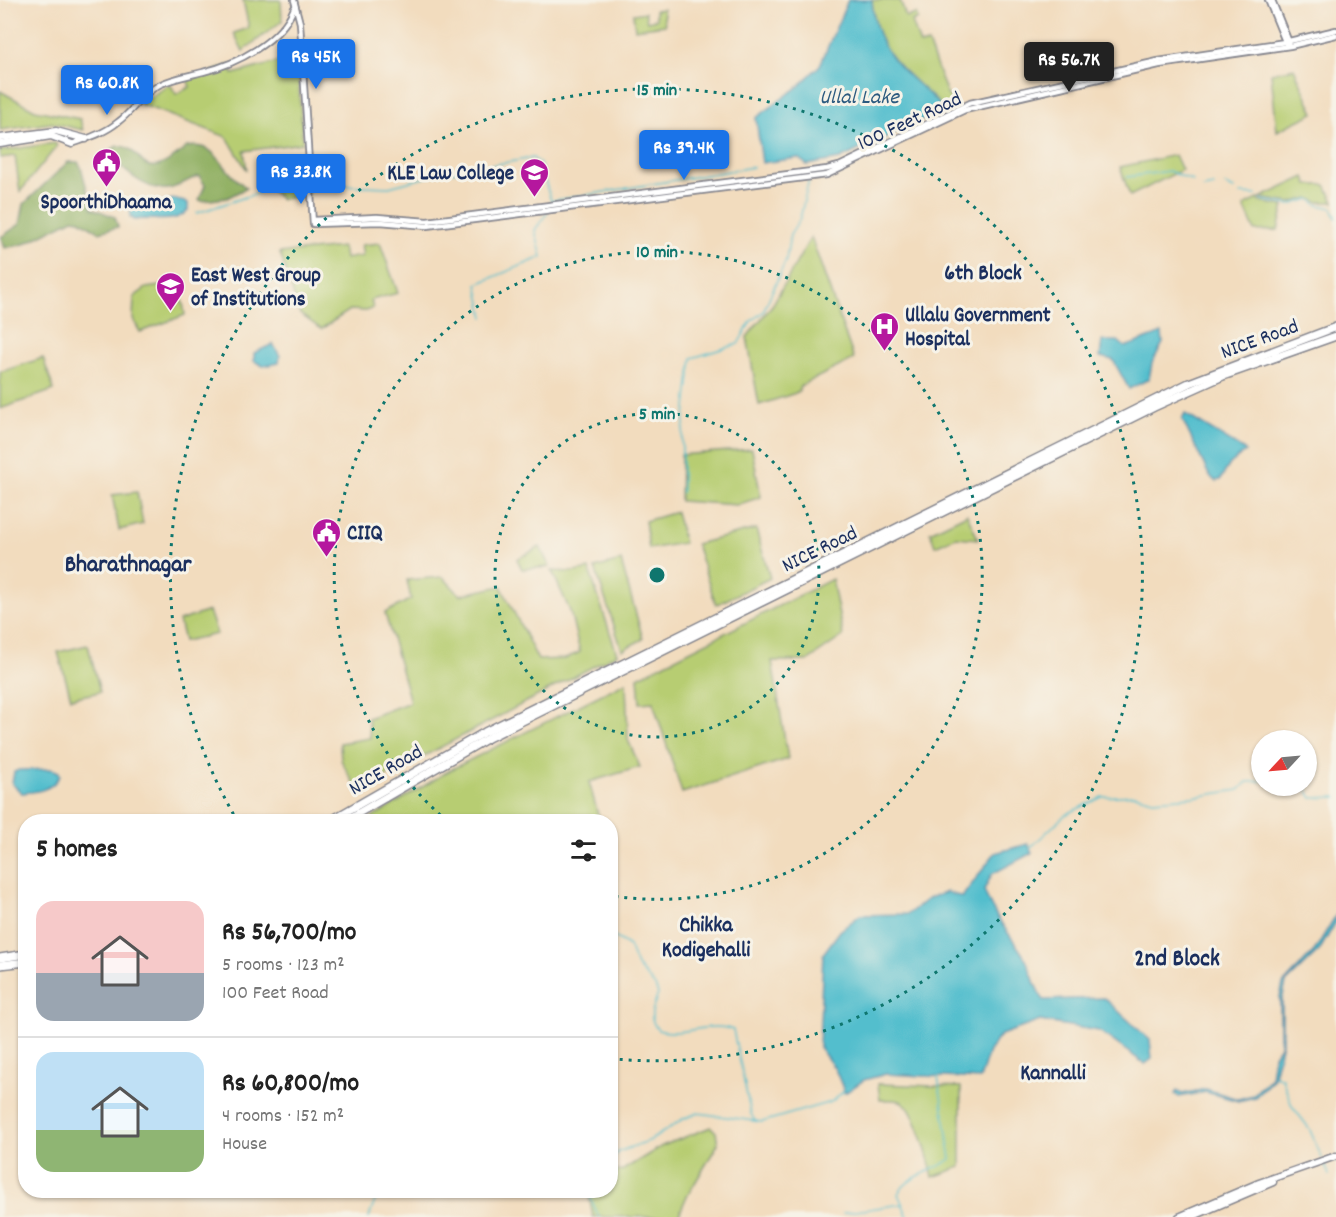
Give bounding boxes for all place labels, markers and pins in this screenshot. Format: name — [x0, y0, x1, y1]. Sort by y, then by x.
pin: Rs 45K — [267, 39, 365, 90]
pin: Rs 56.7K — [1007, 42, 1131, 93]
pin: Rs 60.8K — [45, 65, 169, 116]
pin: Rs 39.4K — [622, 130, 746, 181]
public building icon: SpoorthiDhaama — [90, 146, 122, 188]
pin: Rs 33.8K — [239, 154, 363, 205]
school or university icon: KLE Law College — [519, 156, 551, 198]
place label: KLE Law College — [387, 160, 514, 190]
place label: SpoorthiDhaama — [40, 189, 173, 219]
place label: East West Group of Institutions — [191, 262, 321, 316]
school or university icon: East West Group of Institutions — [154, 270, 186, 312]
place label: Ullalu Government Hospital — [905, 302, 1051, 356]
hospital icon: Ullalu Government Hospital — [868, 310, 900, 352]
public building icon: CIIQ — [310, 516, 342, 558]
place label: CIIQ — [347, 520, 383, 550]
centre of rings — [647, 565, 667, 585]

